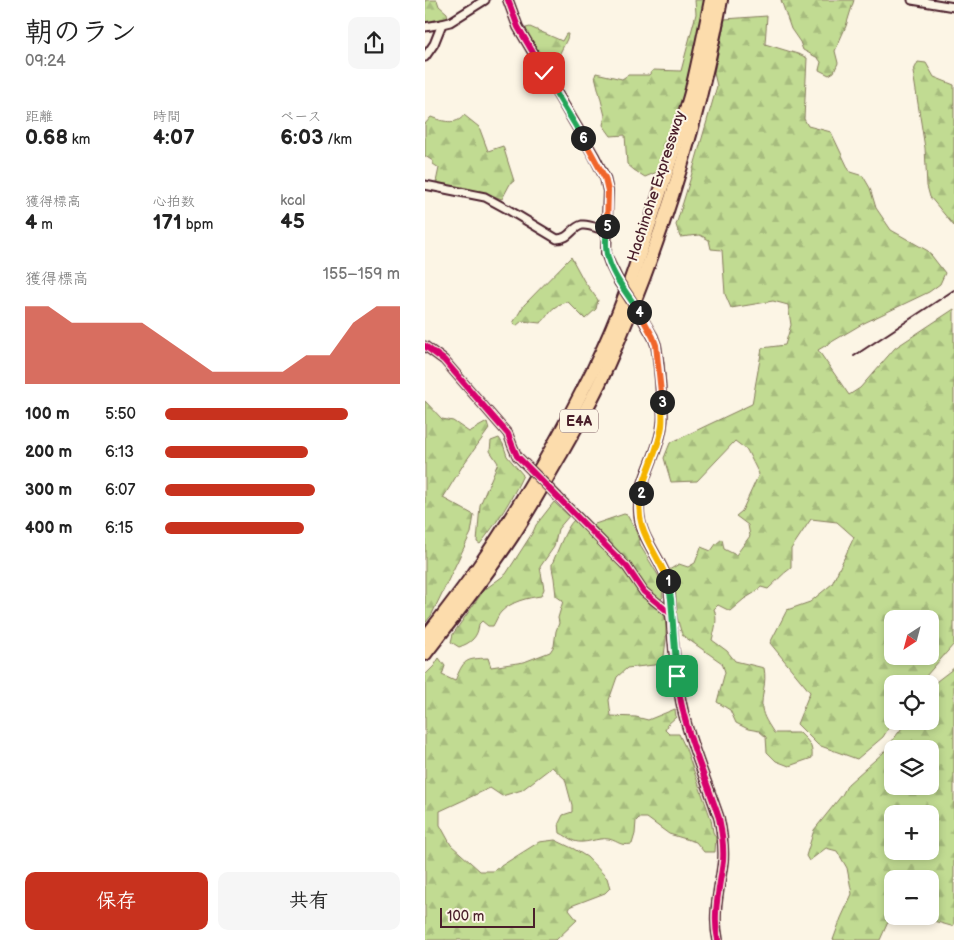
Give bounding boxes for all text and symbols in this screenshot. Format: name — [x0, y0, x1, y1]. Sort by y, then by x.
text: 朝のラン — [25, 16, 137, 49]
button: share — [348, 17, 400, 69]
text: 09:24 — [25, 52, 66, 71]
pin — [523, 52, 565, 94]
icon: check — [530, 59, 558, 87]
text: 距離 — [25, 108, 53, 125]
text: 時間 — [153, 108, 181, 125]
text: ペース — [280, 108, 322, 125]
street label: Hachinohe Expressway — [623, 108, 690, 264]
text: 0.68 — [25, 125, 68, 150]
text: 4:07 — [153, 125, 195, 150]
text: 6:03 — [280, 125, 323, 150]
pin: 6 — [571, 126, 595, 150]
text: 6 — [579, 130, 588, 147]
text: km — [68, 131, 90, 148]
text: /km — [323, 131, 352, 148]
text: kcal — [280, 192, 305, 209]
text: 獲得標高 — [25, 193, 81, 210]
text: 心拍数 — [153, 193, 195, 210]
text: 45 — [280, 209, 305, 234]
text: 4 — [25, 210, 37, 235]
text: 171 — [153, 210, 182, 235]
pin: 5 — [595, 214, 619, 238]
text: m — [37, 216, 53, 233]
text: bpm — [182, 216, 213, 233]
text: 5 — [603, 218, 612, 235]
text: 155–159 m — [323, 265, 400, 284]
text: 獲得標高 — [25, 270, 89, 289]
pin: 4 — [627, 300, 651, 324]
text: 4 — [635, 304, 644, 321]
pin: 3 — [649, 390, 675, 414]
text: 3 — [658, 394, 667, 411]
text: 100 m — [25, 405, 70, 424]
text: 5:50 — [105, 405, 136, 424]
road number: E4A — [560, 410, 598, 432]
text: 200 m — [25, 443, 72, 462]
text: 6:13 — [105, 443, 134, 462]
pin: 2 — [629, 480, 653, 506]
text: 300 m — [25, 481, 72, 500]
text: 6:07 — [105, 481, 135, 500]
text: 2 — [637, 485, 646, 502]
text: 400 m — [25, 519, 72, 538]
text: 6:15 — [105, 519, 133, 538]
pin: 1 — [655, 568, 681, 594]
text: 1 — [666, 573, 671, 590]
north arrow — [884, 610, 939, 665]
map controls — [884, 610, 939, 925]
pin — [656, 655, 698, 697]
icon: arrive — [663, 662, 691, 690]
button: locate — [884, 675, 939, 730]
button: layers — [884, 740, 939, 795]
button: + — [884, 805, 939, 860]
button: − — [884, 870, 939, 925]
button: 保存 — [25, 872, 208, 930]
button: 共有 — [218, 872, 400, 930]
scale bar — [440, 905, 535, 928]
text: 100 m — [447, 908, 484, 925]

